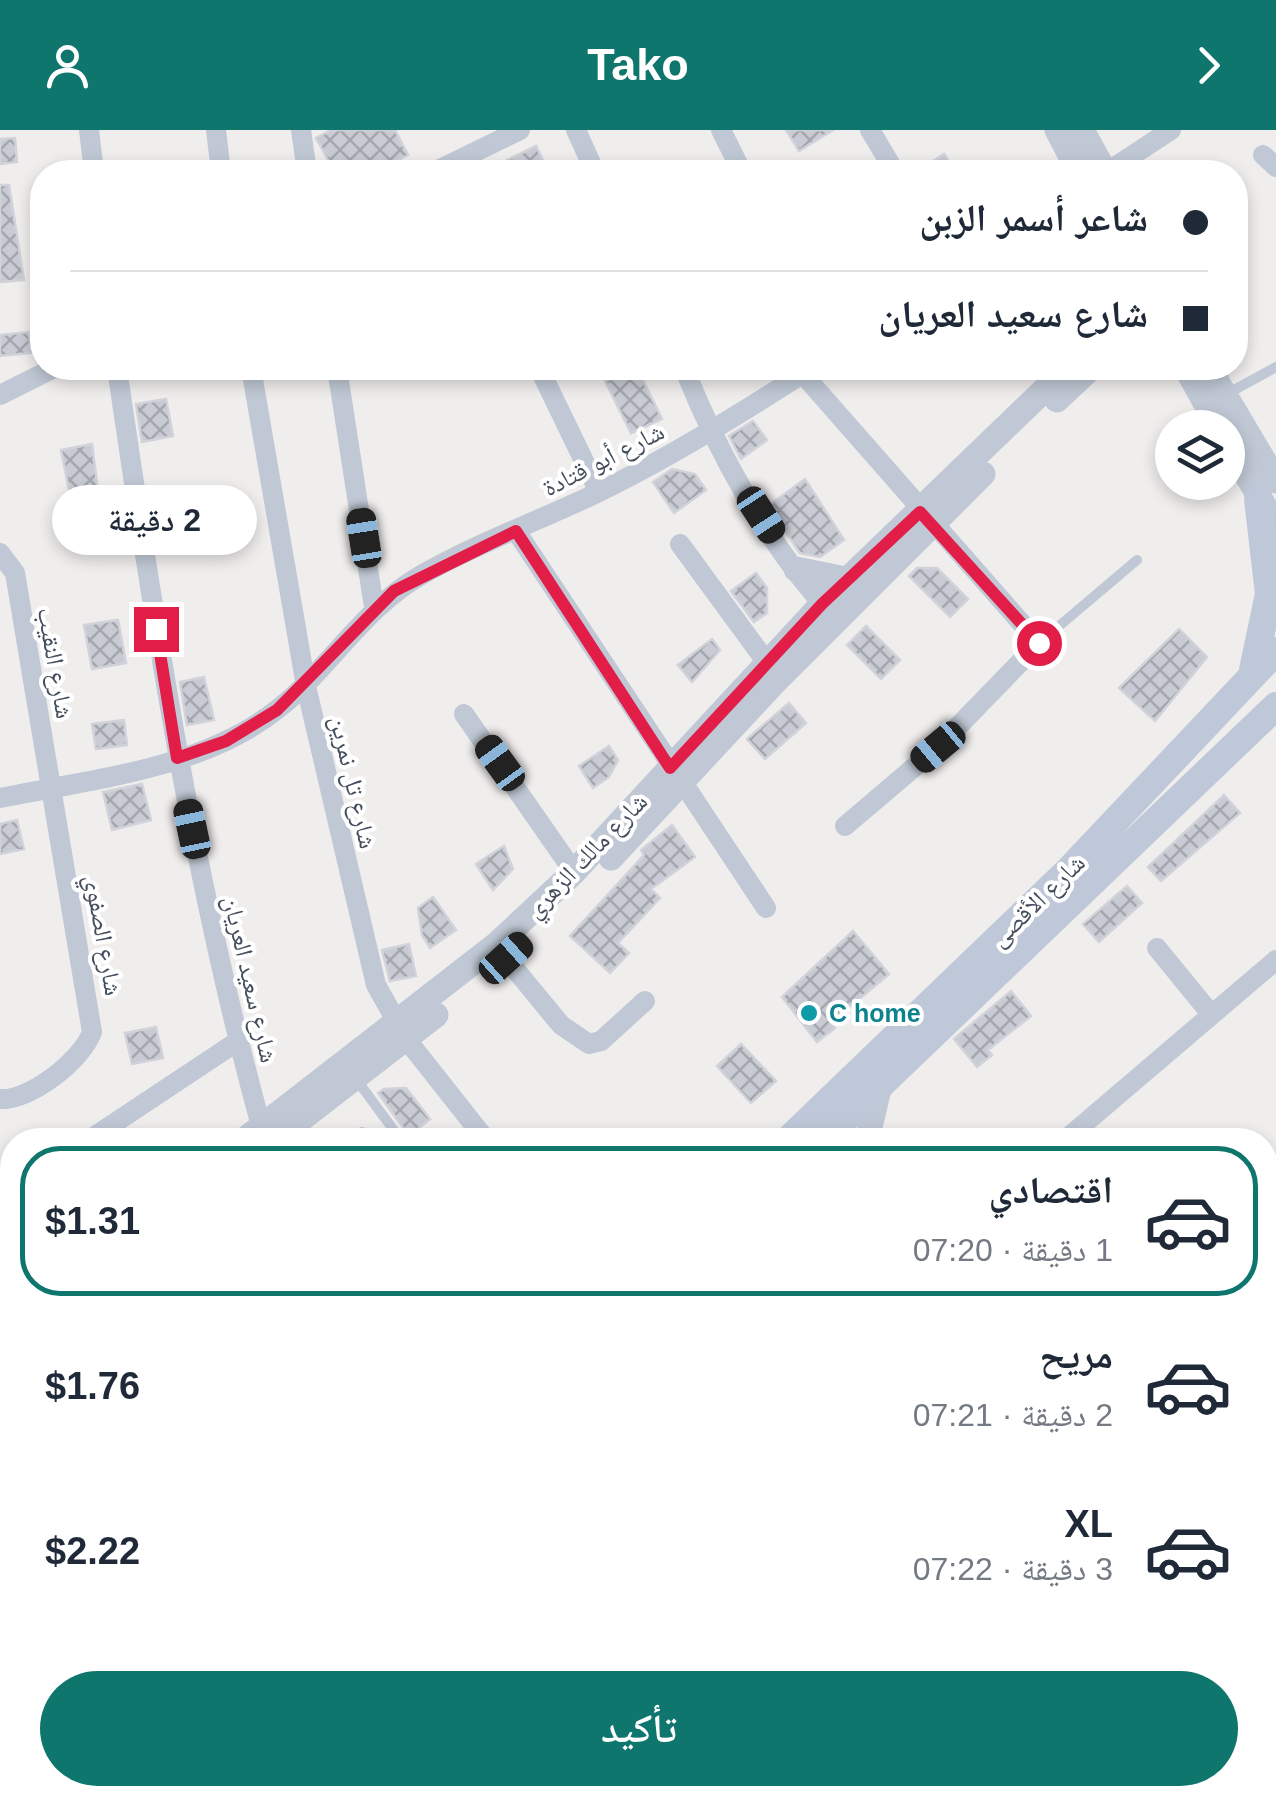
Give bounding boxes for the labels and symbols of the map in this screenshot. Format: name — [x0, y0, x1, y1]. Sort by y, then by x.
street label: شارع أبو قتادة — [537, 416, 669, 503]
car — [732, 482, 790, 548]
callout: 2 دقيقة — [54, 484, 258, 554]
car — [344, 506, 384, 570]
street label: شارع النقيب — [31, 605, 80, 721]
route end — [134, 607, 179, 652]
route start — [1017, 621, 1062, 666]
street label: شارع تل نمرين — [323, 713, 383, 852]
car — [905, 716, 971, 778]
car — [470, 730, 530, 796]
street label: شارع مالك الزهري — [520, 787, 657, 928]
car — [171, 797, 213, 861]
street label: شارع الأقصى — [984, 848, 1091, 953]
street label: شارع الصفوي — [73, 872, 128, 999]
street label: شارع سعيد العريان — [216, 893, 284, 1066]
car — [474, 927, 538, 989]
place label: C home — [829, 999, 921, 1027]
marker: C home — [798, 1002, 820, 1024]

